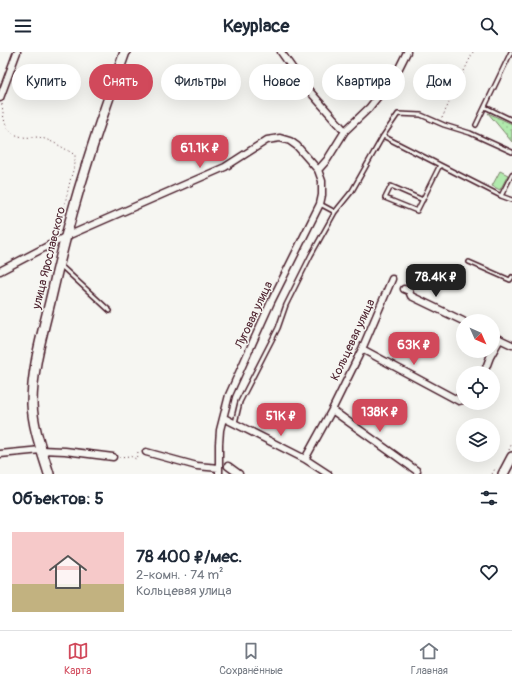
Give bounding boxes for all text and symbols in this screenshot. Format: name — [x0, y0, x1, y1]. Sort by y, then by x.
icon: menu — [12, 15, 34, 37]
text: Keyplace — [223, 15, 289, 38]
icon: search — [478, 15, 500, 37]
chip: Купить — [12, 64, 81, 100]
chip: Снять — [89, 64, 153, 100]
chip: Фильтры — [161, 64, 241, 100]
chip: Новое — [249, 64, 314, 100]
chip: Квартира — [322, 64, 405, 100]
chip: Дом — [413, 64, 466, 100]
pin: 61.1K ₽ — [163, 135, 237, 169]
text: 61.1K ₽ — [180, 140, 220, 156]
street label: улица Ярославского — [29, 205, 69, 312]
pin: 78.4K ₽ — [399, 264, 473, 298]
text: 78.4K ₽ — [415, 269, 457, 285]
street label: Луговая улица — [231, 279, 276, 352]
street label: Кольцевая улица — [328, 296, 379, 383]
north arrow — [456, 314, 500, 358]
map controls — [456, 314, 500, 462]
pin: 63K ₽ — [386, 332, 442, 366]
text: 63K ₽ — [397, 337, 431, 353]
button: locate — [456, 366, 500, 410]
pin: 138K ₽ — [347, 399, 413, 433]
pin: 51K ₽ — [253, 403, 309, 437]
text: 138K ₽ — [361, 404, 399, 420]
text: 51K ₽ — [266, 408, 296, 424]
button: layers — [456, 418, 500, 462]
icon: filters — [478, 487, 500, 509]
text: Объектов: 5 — [12, 488, 104, 509]
text: 78 400 ₽/мес. — [136, 546, 242, 567]
icon: home — [44, 548, 92, 596]
icon: heart — [478, 561, 500, 583]
text: 2-комн. · 74 m² — [136, 567, 223, 583]
text: Кольцевая улица — [136, 583, 232, 599]
tab: Карта — [64, 640, 91, 677]
tab: Сохранённые — [219, 640, 283, 677]
tab: Главная — [411, 640, 448, 677]

